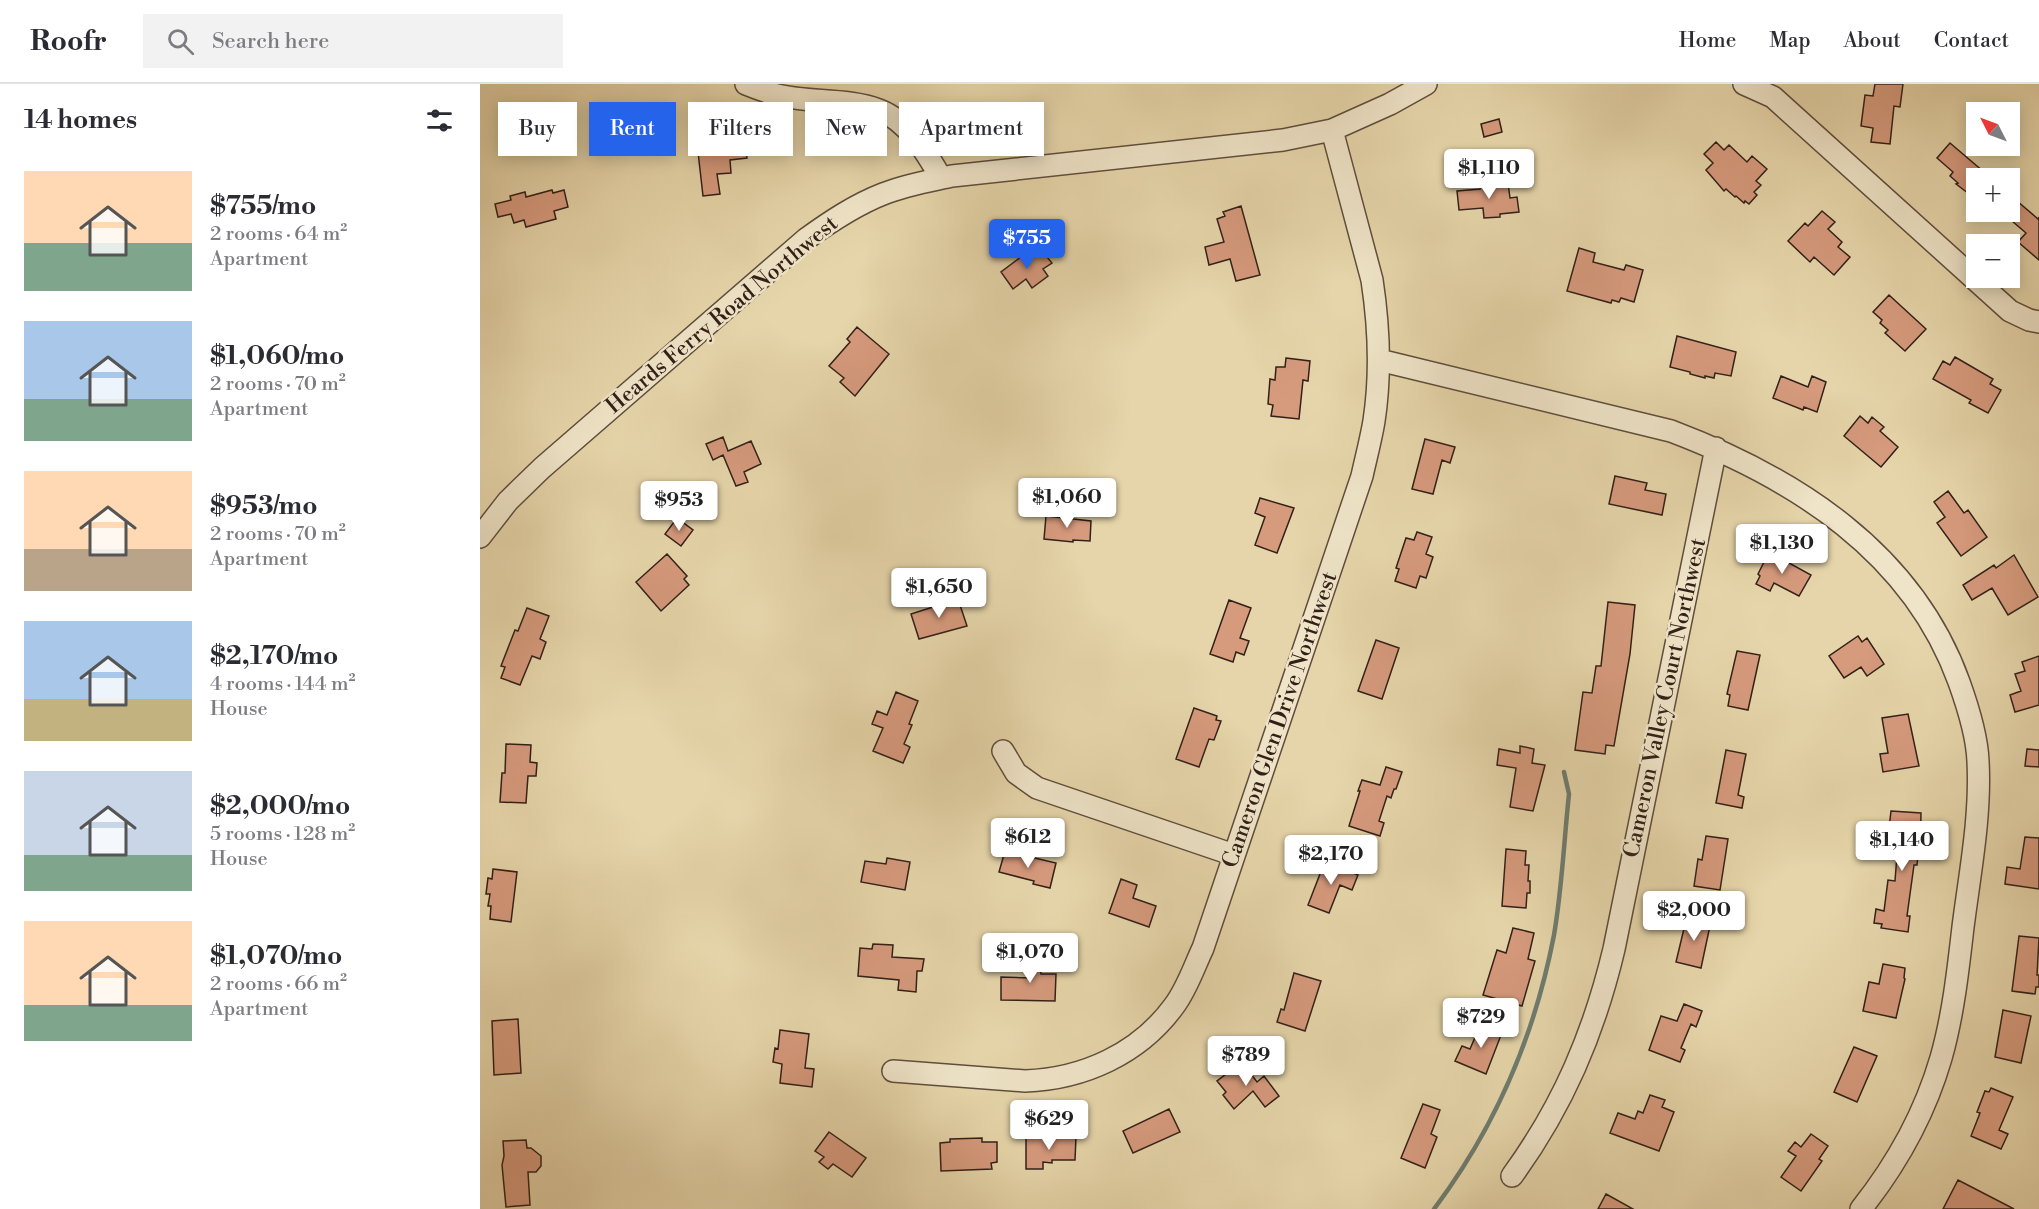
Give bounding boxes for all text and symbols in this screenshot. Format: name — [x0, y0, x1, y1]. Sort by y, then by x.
search box — [143, 14, 563, 68]
text: Roofr — [30, 24, 107, 59]
icon: search — [164, 25, 197, 58]
text: Search here — [212, 28, 329, 55]
text: Home — [1679, 28, 1736, 54]
text: Map — [1769, 28, 1811, 54]
text: About — [1844, 28, 1901, 54]
text: Contact — [1934, 28, 2009, 54]
chip: Buy — [498, 102, 577, 156]
chip: Rent — [589, 102, 676, 156]
chip: Filters — [688, 102, 793, 156]
chip: New — [805, 102, 887, 156]
chip: Apartment — [899, 102, 1044, 156]
north arrow — [1966, 102, 2020, 156]
map controls — [1966, 102, 2020, 288]
text: 14 homes — [24, 104, 137, 136]
icon: filters — [423, 104, 456, 137]
pin: $1,110 — [1440, 149, 1538, 200]
text: $1,110 — [1458, 156, 1520, 181]
button: + — [1966, 168, 2020, 222]
text: $755/mo — [210, 190, 316, 222]
icon: home — [72, 195, 144, 267]
street label: Heards Ferry Road Northwest — [601, 210, 844, 420]
pin: $755 — [991, 219, 1063, 270]
text: 2 rooms · 64 m² — [210, 222, 347, 247]
text: $755 — [1003, 226, 1051, 251]
button: − — [1966, 234, 2020, 288]
text: Apartment — [210, 247, 308, 272]
text: $1,060/mo — [210, 340, 344, 372]
icon: home — [72, 345, 144, 417]
text: 2 rooms · 70 m² — [210, 372, 346, 397]
text: Apartment — [210, 397, 308, 422]
pin: $1,060 — [1018, 478, 1116, 529]
pin: $953 — [643, 481, 715, 532]
text: $1,060 — [1032, 485, 1102, 510]
text: $953 — [655, 488, 703, 513]
text: $953/mo — [210, 490, 318, 522]
icon: home — [72, 495, 144, 567]
text: 2 rooms · 70 m² — [210, 522, 346, 547]
pin: $1,130 — [1733, 524, 1831, 575]
text: $1,130 — [1750, 531, 1814, 556]
street label: Cameron Valley Court Northwest — [1618, 536, 1712, 860]
text: Apartment — [210, 547, 308, 572]
pin: $1,650 — [890, 568, 988, 619]
street label: Cameron Glen Drive Northwest — [1217, 568, 1344, 872]
text: $1,650 — [905, 575, 973, 600]
text: $2,170/mo — [210, 640, 338, 672]
icon: home — [72, 645, 144, 717]
text: 4 rooms · 144 m² — [210, 672, 355, 697]
text: House — [210, 697, 268, 722]
text: $2,000/mo — [210, 790, 350, 822]
icon: home — [72, 795, 144, 867]
pin: $612 — [992, 818, 1064, 869]
pin: $1,140 — [1853, 821, 1951, 872]
text: 5 rooms · 128 m² — [210, 822, 355, 847]
text: $612 — [1005, 825, 1051, 850]
text: $1,140 — [1870, 828, 1934, 853]
pin: $2,170 — [1282, 835, 1380, 886]
text: $2,170 — [1299, 842, 1363, 867]
text: House — [210, 847, 268, 872]
pin: $2,000 — [1645, 891, 1743, 942]
text: $2,000 — [1657, 898, 1731, 923]
pin: $1,070 — [981, 933, 1079, 984]
text: $1,070/mo — [210, 940, 342, 972]
text: $1,070 — [996, 940, 1064, 965]
icon: home — [72, 945, 144, 1017]
text: 2 rooms · 66 m² — [210, 972, 347, 997]
text: Apartment — [210, 997, 308, 1022]
pin: $729 — [1445, 998, 1517, 1049]
text: $729 — [1457, 1005, 1505, 1030]
pin: $789 — [1210, 1036, 1282, 1087]
text: $789 — [1222, 1043, 1270, 1068]
pin: $629 — [1013, 1100, 1085, 1151]
text: $629 — [1024, 1107, 1074, 1132]

